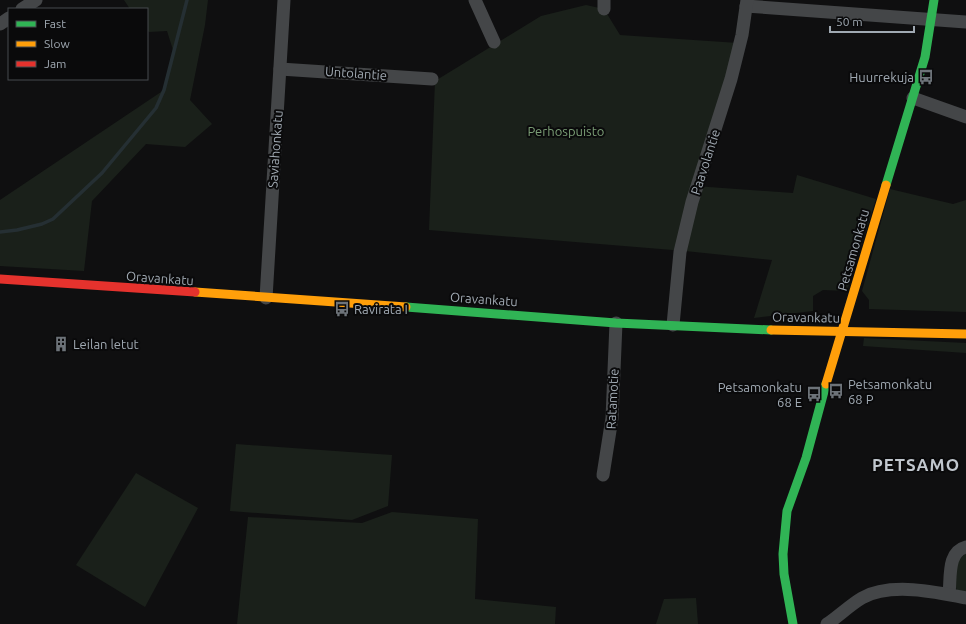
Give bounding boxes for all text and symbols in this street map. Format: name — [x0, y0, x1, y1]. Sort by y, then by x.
legend — [8, 8, 148, 80]
scale bar — [830, 8, 914, 34]
text: 50 m — [836, 15, 863, 28]
text: Fast — [44, 17, 66, 30]
text: Slow — [44, 37, 70, 50]
text: Jam — [44, 57, 66, 70]
street label: Untolantie — [325, 64, 387, 82]
bus stop icon: Huurrekuja — [917, 68, 935, 86]
place label: Huurrekuja — [849, 70, 914, 84]
street label: Saviahonkatu — [265, 110, 285, 188]
park label: Perhospuisto — [528, 124, 604, 138]
street label: Paavolantie — [688, 128, 722, 196]
street label: Petsamonkatu — [835, 208, 871, 292]
street label: Oravankatu — [126, 269, 194, 287]
street label: Oravankatu — [450, 290, 518, 308]
bus stop icon: Ravirata I — [333, 300, 351, 318]
place label: Ravirata I — [354, 302, 408, 316]
street label: Oravankatu — [772, 309, 840, 325]
building icon: Leilan letut — [52, 335, 70, 353]
place label: Leilan letut — [73, 337, 139, 351]
street label: Ratamotie — [603, 368, 621, 430]
place label: Petsamonkatu 68 P — [848, 377, 932, 406]
place label: Petsamonkatu 68 E — [718, 380, 802, 409]
bus stop icon: Petsamonkatu 68 P — [827, 382, 845, 400]
bus stop icon: Petsamonkatu 68 E — [805, 385, 823, 403]
district label: PETSAMO — [872, 455, 960, 474]

